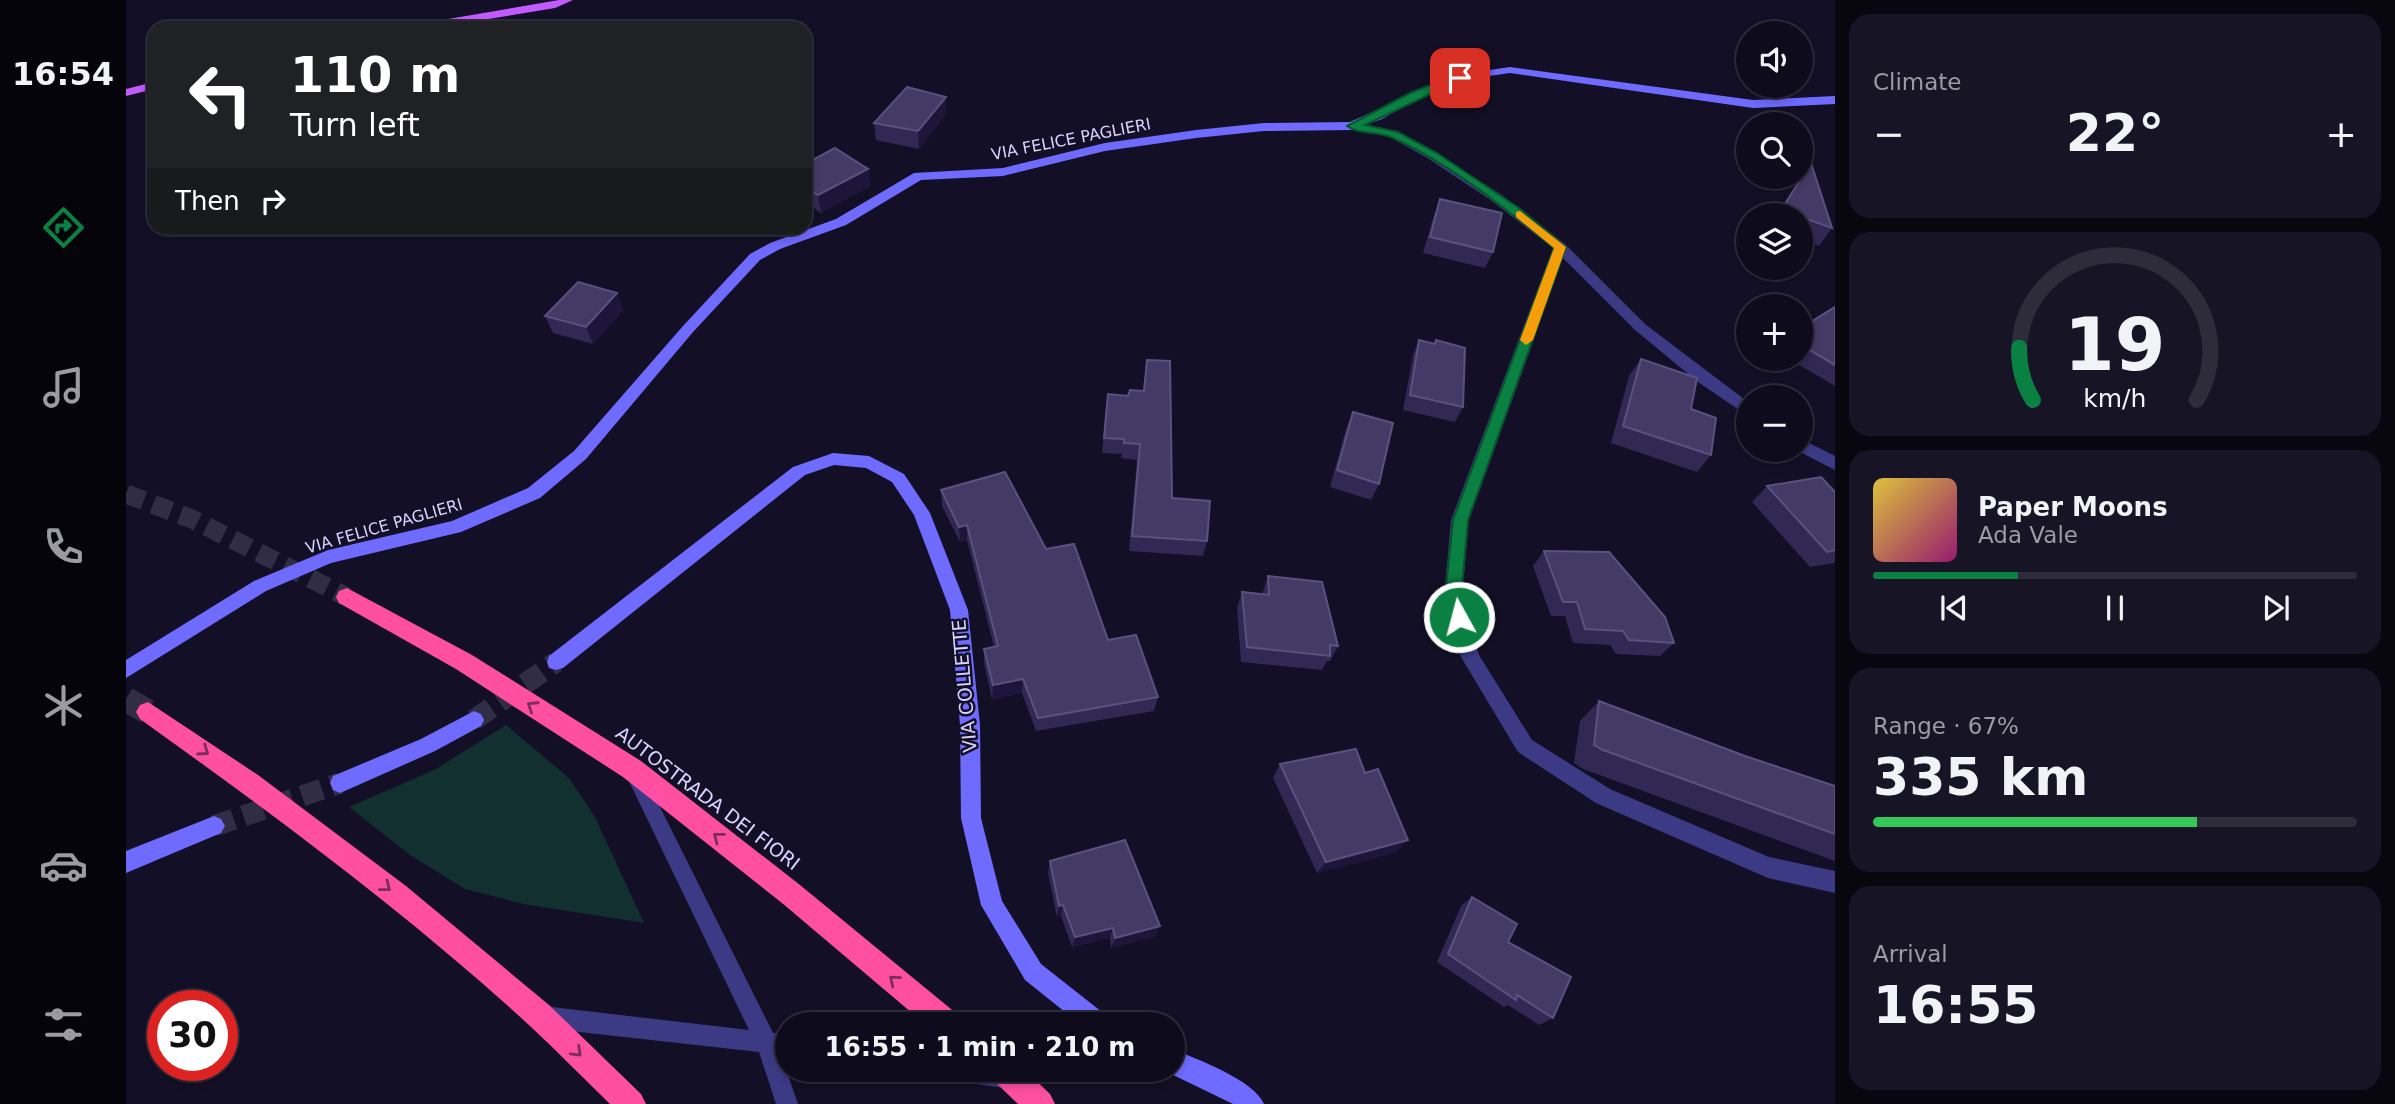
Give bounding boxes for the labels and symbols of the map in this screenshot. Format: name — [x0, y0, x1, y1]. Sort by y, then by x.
pin — [1430, 48, 1490, 108]
street label: VIA FELICE PAGLIERI — [990, 114, 1152, 164]
street label: VIA FELICE PAGLIERI — [303, 495, 465, 557]
position arrow — [1422, 580, 1496, 654]
street label: VIA COLLETTE — [947, 618, 981, 754]
one-way arrow — [527, 701, 540, 714]
street label: AUTOSTRADA DEI FIORI — [612, 722, 804, 874]
one-way arrow — [196, 743, 209, 755]
one-way arrow — [713, 832, 725, 845]
one-way arrow — [378, 879, 391, 891]
one-way arrow — [890, 976, 903, 988]
speed limit sign: 30 — [147, 990, 238, 1081]
one-way arrow — [568, 1043, 581, 1056]

